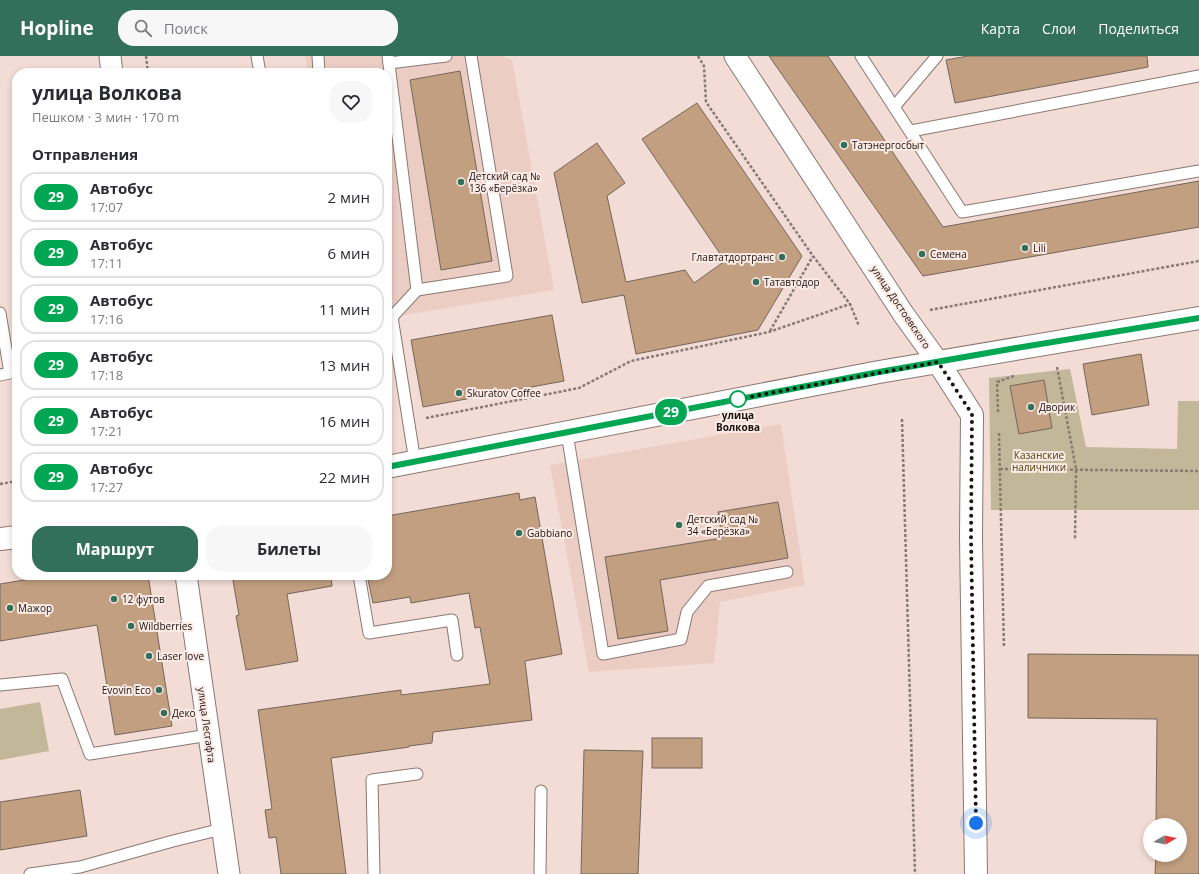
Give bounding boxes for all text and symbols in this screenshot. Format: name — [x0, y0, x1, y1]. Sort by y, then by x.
search box — [118, 10, 398, 46]
text: Hopline — [20, 15, 94, 41]
icon: search — [132, 17, 154, 39]
text: Поиск — [164, 18, 208, 38]
text: Карта — [981, 19, 1020, 38]
text: Слои — [1042, 19, 1076, 38]
text: Поделиться — [1098, 19, 1179, 38]
text: улица Волкова — [32, 80, 182, 106]
button: heart — [330, 81, 372, 123]
text: Пешком · 3 мин · 170 m — [32, 108, 179, 126]
place label: Татэнергосбыт — [852, 138, 925, 152]
marker: Татэнергосбыт — [839, 140, 849, 150]
text: Отправления — [32, 144, 138, 164]
place label: Детский сад № 136 «Берёзка» — [469, 169, 540, 195]
marker: Детский сад № 136 «Берёзка» — [456, 177, 466, 187]
text: Автобус — [90, 178, 153, 198]
text: 29 — [48, 187, 64, 206]
text: 2 мин — [327, 187, 370, 207]
text: 17:07 — [90, 198, 123, 216]
text: Автобус — [90, 234, 153, 254]
place label: Lili — [1033, 241, 1046, 255]
text: 29 — [48, 243, 64, 262]
text: 6 мин — [327, 243, 370, 263]
marker: Lili — [1020, 243, 1030, 253]
place label: Семена — [930, 247, 967, 261]
marker: Семена — [917, 249, 927, 259]
place label: Главтатдортранс — [691, 250, 774, 264]
marker: Главтатдортранс — [777, 252, 787, 262]
text: 17:11 — [90, 254, 123, 272]
street label: улица Достоевского — [868, 263, 934, 351]
place label: Татавтодор — [764, 275, 820, 289]
marker: Татавтодор — [751, 277, 761, 287]
text: Автобус — [90, 290, 153, 310]
text: 29 — [48, 299, 64, 318]
text: 11 мин — [319, 299, 370, 319]
text: 17:16 — [90, 310, 123, 328]
text: Автобус — [90, 346, 153, 366]
text: 29 — [48, 355, 64, 374]
text: 13 мин — [319, 355, 370, 375]
text: 17:18 — [90, 366, 123, 384]
place label: Skuratov Coffee — [467, 386, 541, 400]
marker: Skuratov Coffee — [454, 388, 464, 398]
marker: улица Волкова — [729, 390, 747, 408]
line badge: 29 — [653, 399, 689, 425]
place label: Дворик — [1039, 400, 1076, 414]
text: Автобус — [90, 402, 153, 422]
text: 29 — [663, 402, 679, 421]
marker: Дворик — [1026, 402, 1036, 412]
place label: улица Волкова — [716, 408, 760, 434]
text: 29 — [48, 411, 64, 430]
text: 16 мин — [319, 411, 370, 431]
text: 17:21 — [90, 422, 123, 440]
park label: Казанские наличники — [1012, 448, 1066, 474]
text: Автобус — [90, 458, 153, 478]
text: 29 — [48, 467, 64, 486]
text: 22 мин — [319, 467, 370, 487]
text: 17:27 — [90, 478, 123, 496]
place label: Детский сад № 34 «Берёзка» — [687, 512, 758, 538]
marker: Детский сад № 34 «Берёзка» — [674, 520, 684, 530]
button: Маршрут — [32, 526, 198, 572]
button: Билеты — [206, 526, 372, 572]
place label: Gabbiano — [527, 526, 572, 540]
marker: Gabbiano — [514, 528, 524, 538]
place label: 12 футов — [122, 592, 165, 606]
marker: 12 футов — [109, 594, 119, 604]
place label: Мажор — [18, 601, 52, 615]
marker: Мажор — [5, 603, 15, 613]
place label: Wildberries — [139, 619, 192, 633]
marker: Wildberries — [126, 621, 136, 631]
place label: Laser love — [157, 649, 204, 663]
marker: Laser love — [144, 651, 154, 661]
place label: Evovin Eco — [102, 683, 151, 697]
marker: Evovin Eco — [154, 685, 164, 695]
street label: улица Лесгафта — [195, 686, 219, 764]
place label: Деко — [172, 706, 196, 720]
marker: Деко — [159, 708, 169, 718]
your location — [966, 813, 986, 833]
north arrow — [1143, 818, 1187, 862]
map controls — [1143, 818, 1187, 862]

